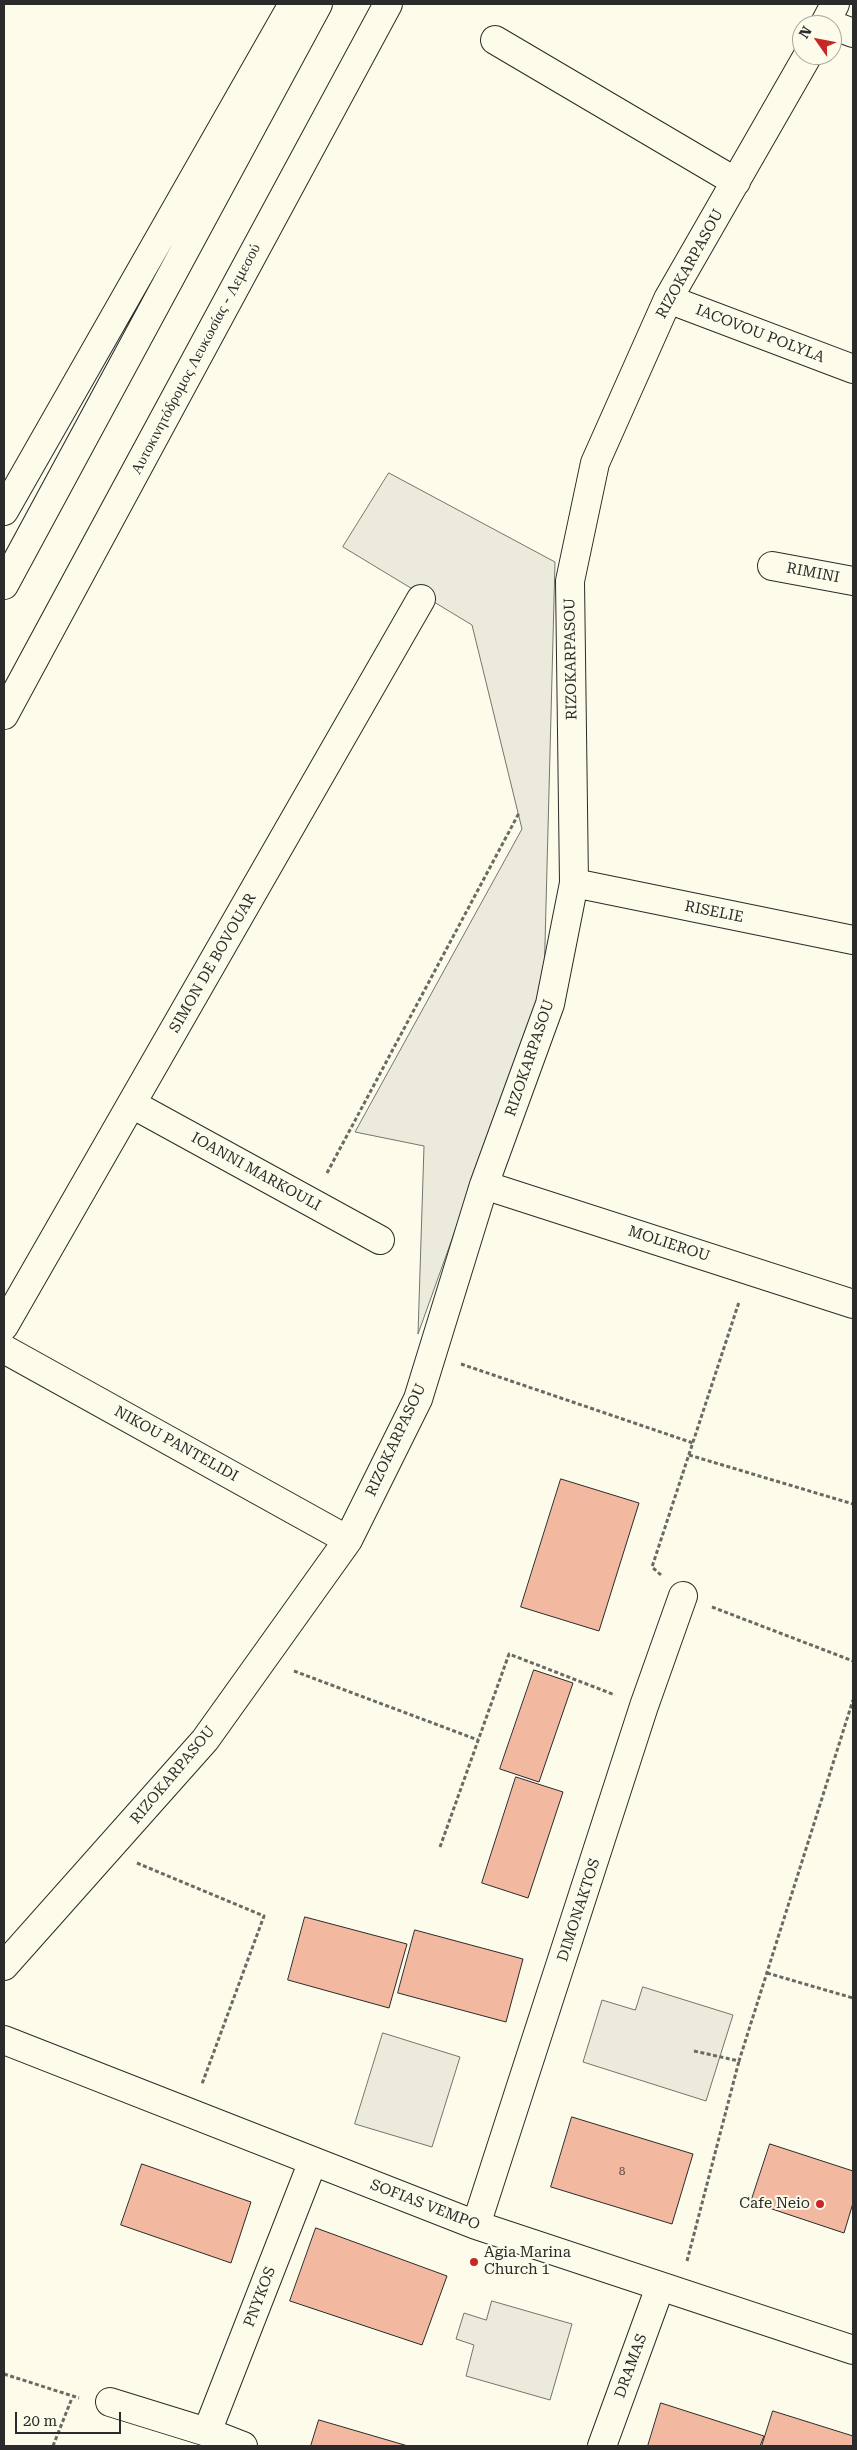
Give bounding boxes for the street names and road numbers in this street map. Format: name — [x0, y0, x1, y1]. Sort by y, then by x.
street label: RIZOKARPASOU — [652, 206, 728, 322]
street label: Αυτοκινητόδρομος Λευκωσίας - Λεμεσού — [127, 241, 265, 477]
street label: IACOVOU POLYLA — [693, 301, 827, 367]
street label: RIMINI — [785, 559, 841, 587]
street label: RIZOKARPASOU — [561, 598, 581, 720]
street label: SIMON DE BOVOUAR — [166, 890, 260, 1036]
street label: RISELIE — [683, 897, 745, 927]
street label: RIZOKARPASOU — [502, 997, 558, 1119]
street label: IOANNI MARKOULI — [188, 1129, 324, 1215]
street label: MOLIEROU — [626, 1222, 712, 1266]
street label: RIZOKARPASOU — [362, 1381, 430, 1499]
street label: NIKOU PANTELIDI — [111, 1402, 241, 1486]
street label: RIZOKARPASOU — [127, 1722, 219, 1828]
street label: DIMONAKTOS — [554, 1856, 604, 1964]
street label: SOFIAS VEMPO — [368, 2176, 482, 2234]
street label: PNYKOS — [240, 2264, 280, 2330]
street label: DRAMAS — [611, 2331, 651, 2401]

